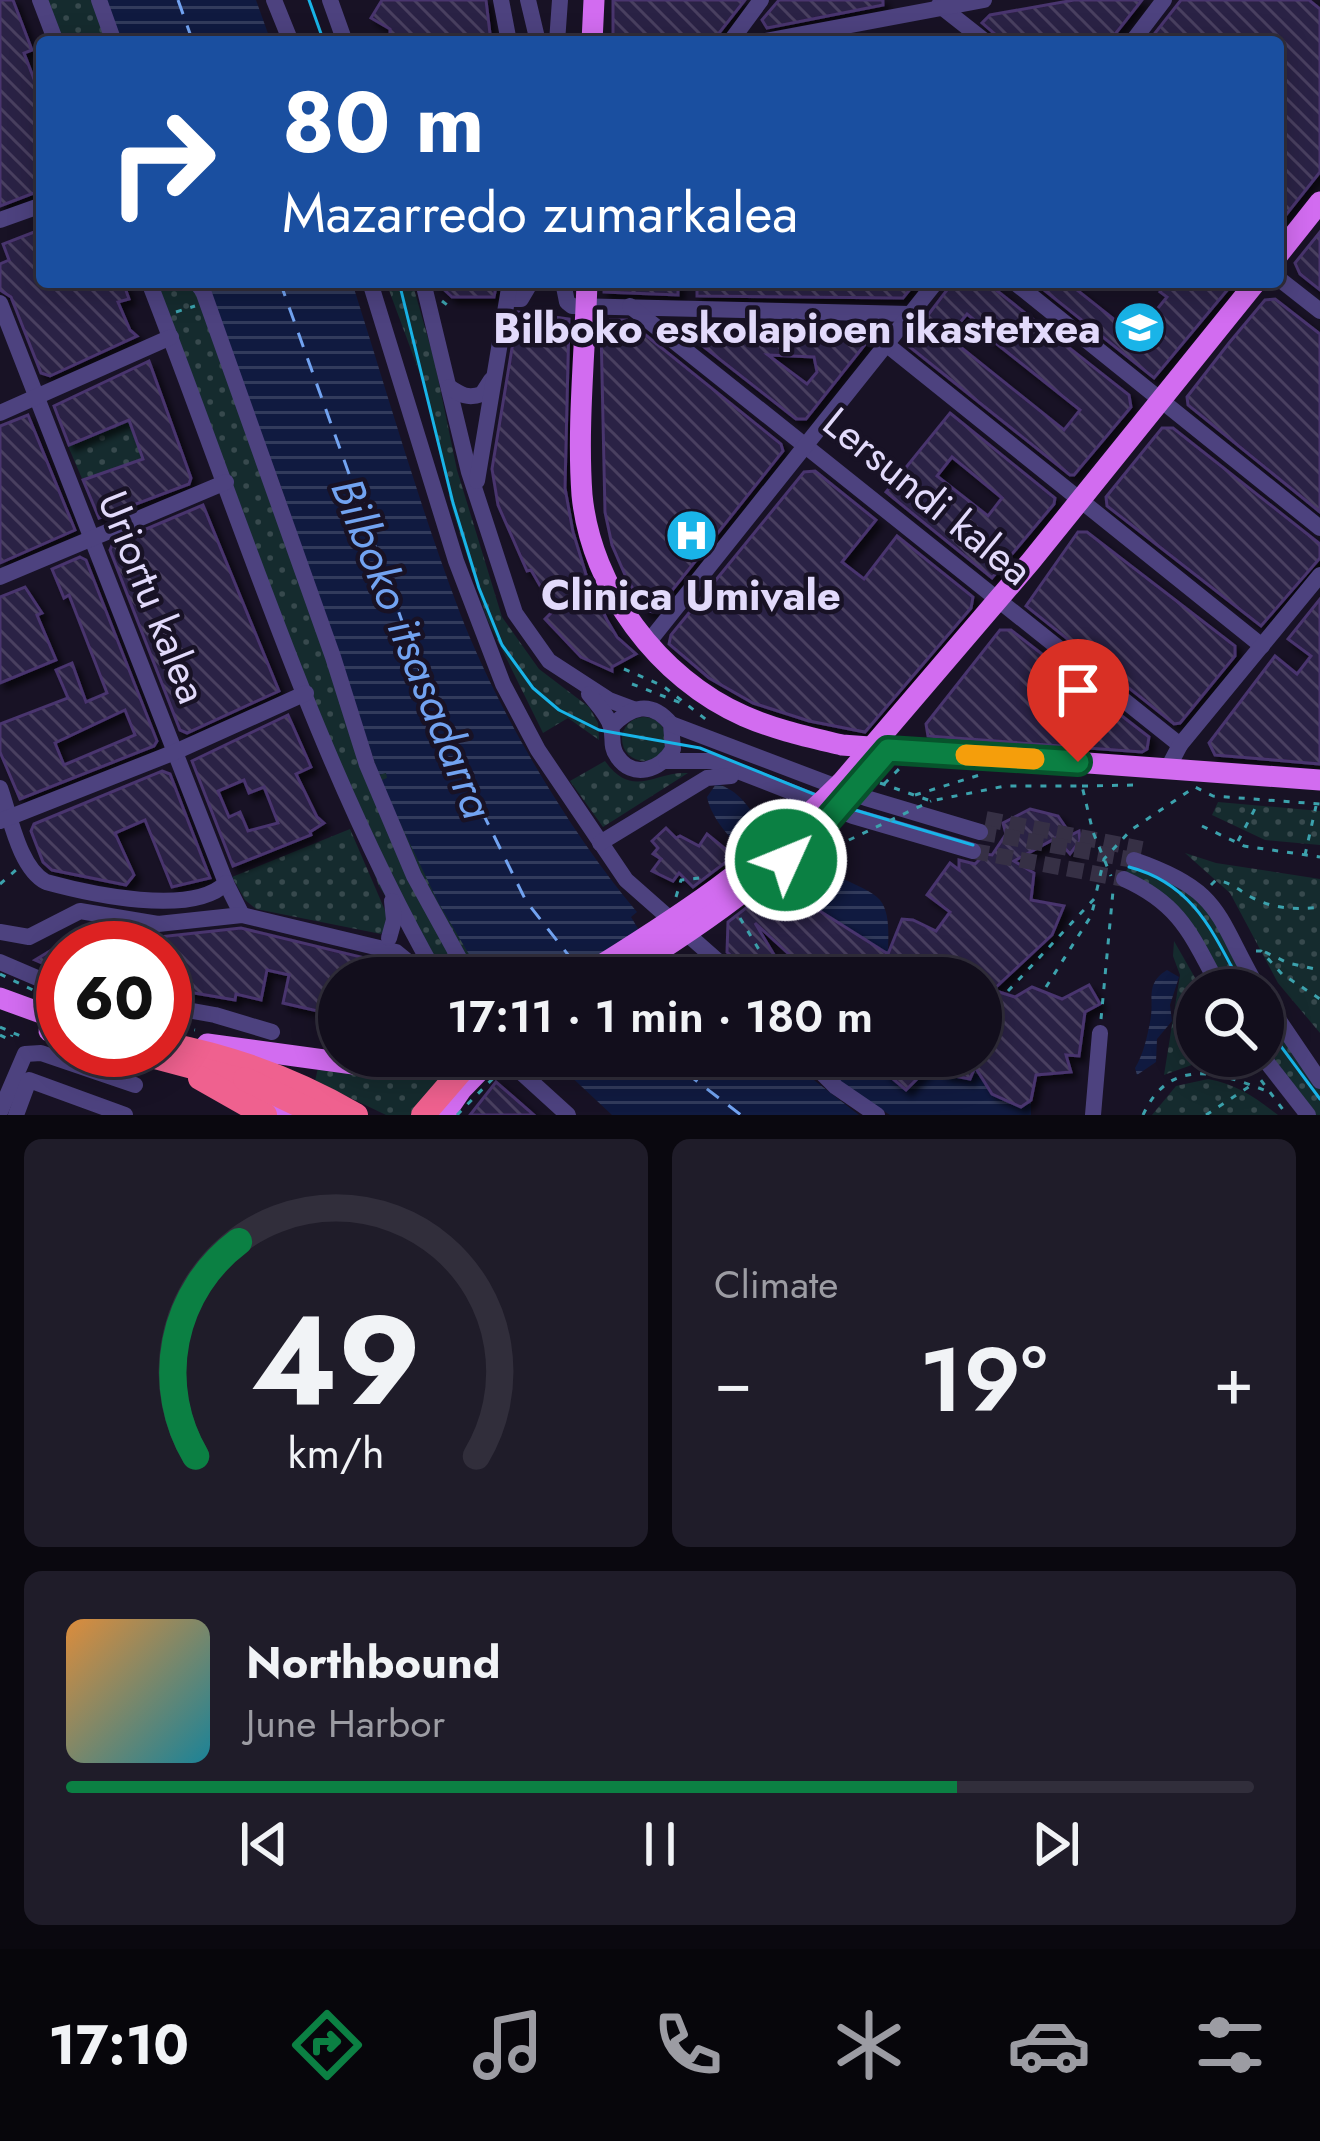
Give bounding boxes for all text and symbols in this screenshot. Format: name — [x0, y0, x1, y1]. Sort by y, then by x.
text: 80 m — [282, 62, 484, 184]
icon: right — [84, 84, 240, 240]
text: Mazarredo zumarkalea — [282, 174, 798, 252]
place label: Bilboko eskolapioen ikastetxea — [493, 298, 1101, 359]
school or university icon: Bilboko eskolapioen ikastetxea — [1112, 300, 1168, 356]
street label: Lersundi kalea — [810, 393, 1045, 600]
water label: Bilboko itsasadarra — [315, 468, 510, 828]
street label: Uriortu kalea — [82, 482, 223, 712]
hospital icon: Clinica Umivale — [663, 508, 719, 564]
place label: Clinica Umivale — [541, 565, 841, 626]
pin — [1027, 639, 1129, 762]
icon: arrive — [1045, 657, 1111, 723]
position arrow — [723, 797, 849, 923]
speed limit sign: 60 — [36, 921, 192, 1077]
map controls — [1176, 969, 1284, 1077]
button: search — [1176, 969, 1284, 1077]
text: 17:11 · 1 min · 180 m — [447, 984, 873, 1049]
text: Climate — [714, 1256, 838, 1313]
text: 49 — [251, 1271, 421, 1452]
text: 19° — [919, 1315, 1047, 1445]
text: − — [714, 1333, 753, 1429]
text: + — [1213, 1333, 1254, 1429]
text: km/h — [288, 1422, 384, 1484]
text: Northbound — [246, 1630, 501, 1695]
text: June Harbor — [246, 1695, 445, 1752]
icon: previous — [231, 1811, 297, 1877]
icon: pause — [627, 1811, 693, 1877]
icon: next — [1023, 1811, 1089, 1877]
icon: directions — [285, 2003, 369, 2087]
icon: music — [466, 2003, 550, 2087]
icon: phone — [646, 2003, 730, 2087]
icon: climate — [827, 2003, 911, 2087]
icon: car — [1007, 2003, 1091, 2087]
icon: filters — [1188, 2003, 1272, 2087]
text: 17:10 — [48, 2006, 189, 2084]

